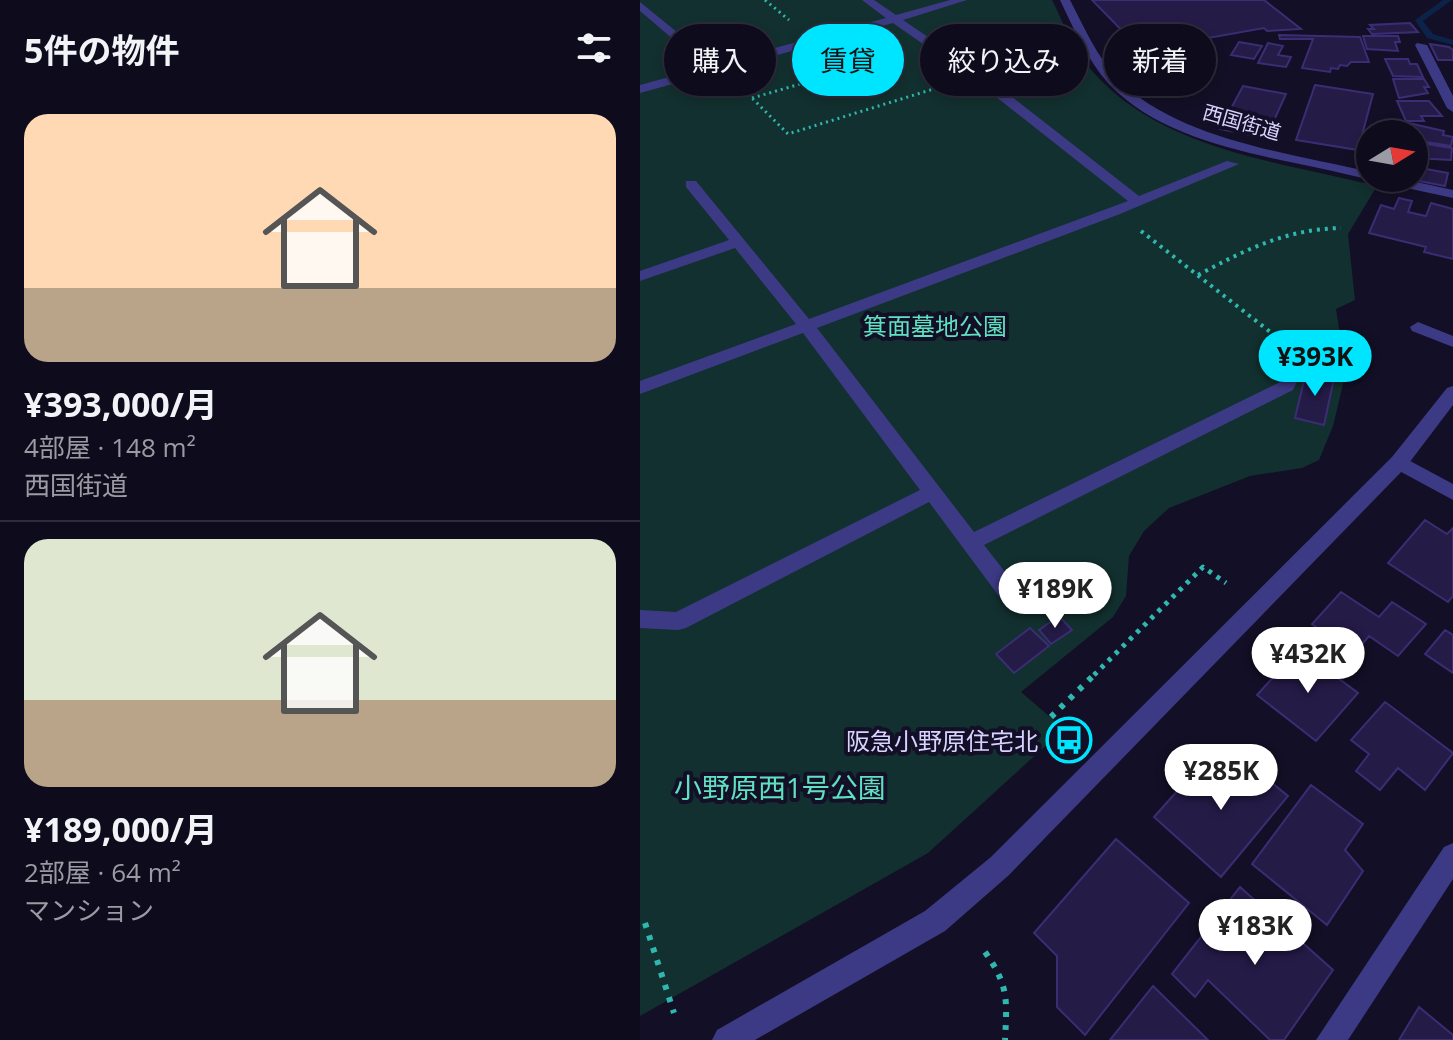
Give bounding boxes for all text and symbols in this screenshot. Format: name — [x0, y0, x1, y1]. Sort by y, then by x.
chip: 購入 — [664, 24, 776, 96]
chip: 賃貸 — [792, 24, 904, 96]
chip: 絞り込み — [920, 24, 1088, 96]
chip: 新着 — [1104, 24, 1216, 96]
icon: filters — [572, 26, 616, 70]
text: 5件の物件 — [24, 27, 179, 73]
street label: 西国街道 — [1200, 98, 1284, 146]
north arrow — [1356, 120, 1428, 192]
map controls — [1356, 120, 1428, 192]
icon: home — [248, 166, 392, 310]
park label: 箕面墓地公園 — [863, 309, 1007, 342]
pin: ¥393K — [1259, 330, 1371, 398]
text: ¥393K — [1277, 338, 1353, 374]
text: ¥393,000/月 — [24, 381, 218, 427]
text: 4部屋 · 148 m² — [24, 429, 196, 465]
text: 西国街道 — [24, 467, 128, 503]
pin: ¥189K — [999, 562, 1111, 630]
text: ¥189K — [1017, 570, 1093, 606]
icon: home — [248, 591, 392, 735]
pin: ¥432K — [1252, 627, 1364, 695]
text: ¥432K — [1270, 635, 1346, 671]
bus stop icon: 阪急小野原住宅北 — [1045, 716, 1093, 764]
place label: 阪急小野原住宅北 — [846, 724, 1038, 757]
pin: ¥285K — [1165, 744, 1277, 812]
text: ¥285K — [1183, 752, 1259, 788]
park label: 小野原西1号公園 — [674, 768, 886, 806]
text: ¥189,000/月 — [24, 806, 218, 852]
text: 2部屋 · 64 m² — [24, 854, 181, 890]
text: マンション — [24, 892, 154, 928]
pin: ¥183K — [1199, 899, 1311, 967]
text: ¥183K — [1217, 907, 1293, 943]

